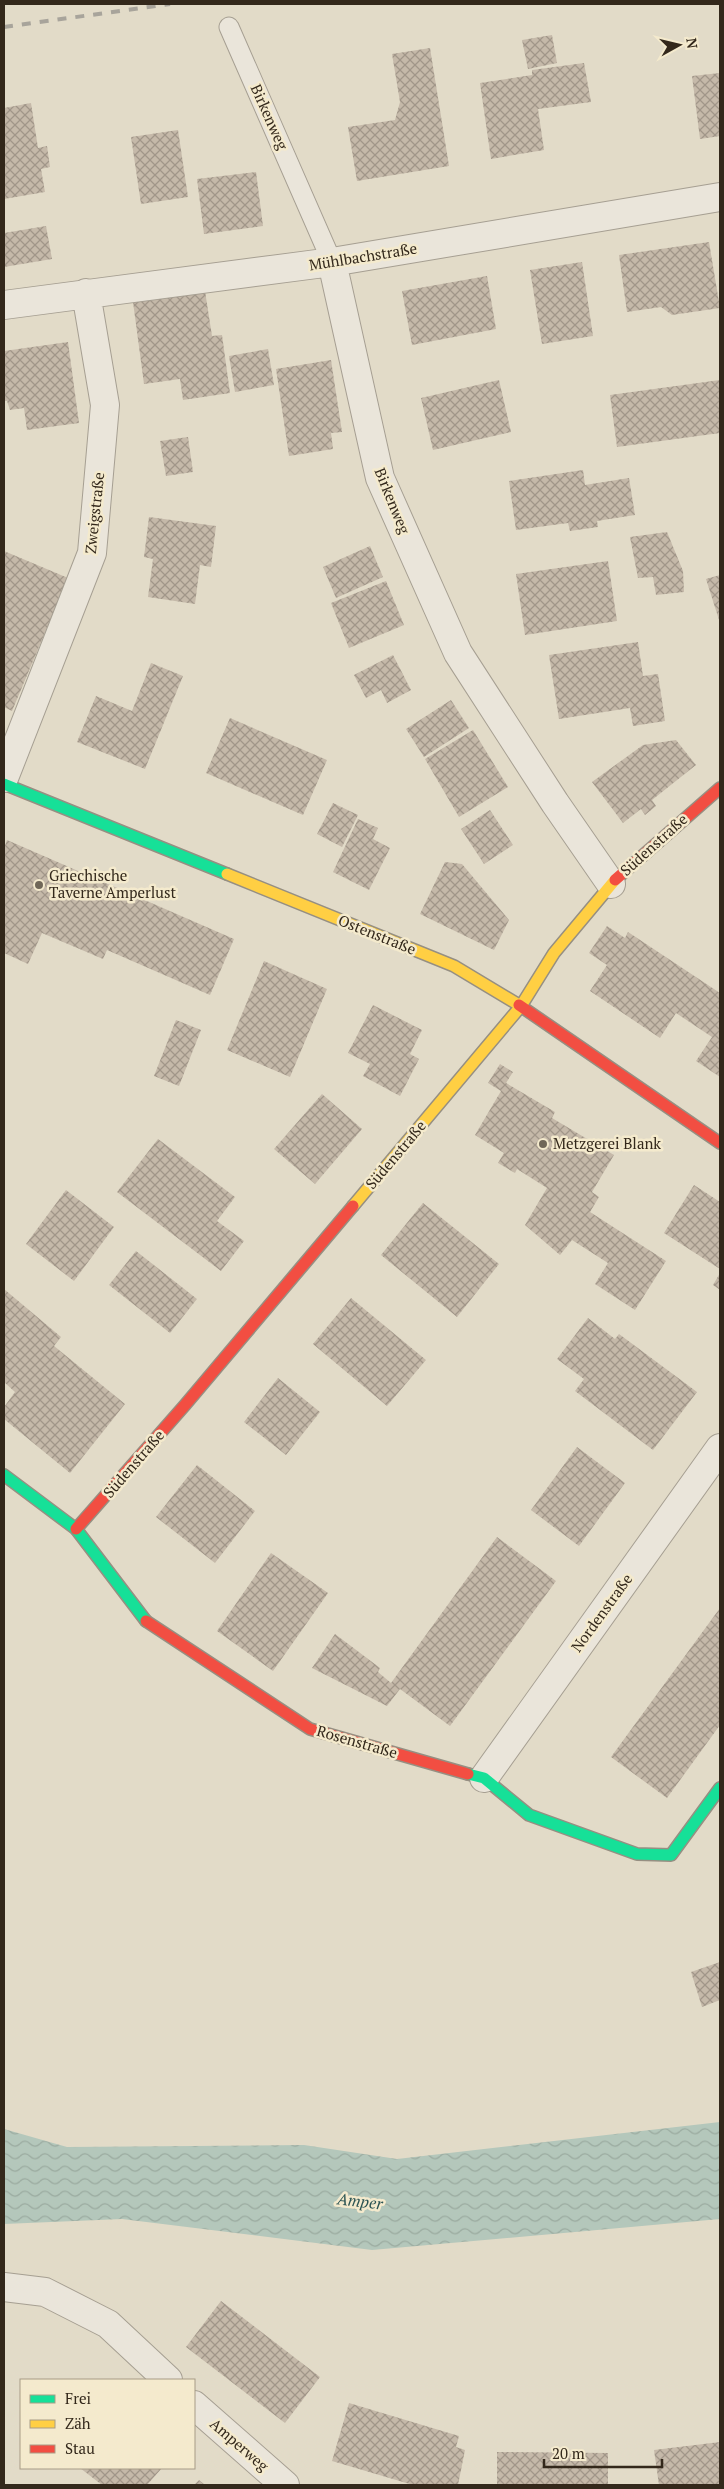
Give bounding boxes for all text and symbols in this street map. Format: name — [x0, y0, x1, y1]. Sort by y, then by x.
north arrow — [654, 20, 704, 70]
text: N — [682, 37, 703, 50]
street label: Birkenweg — [247, 81, 294, 154]
street label: Mühlbachstraße — [307, 238, 418, 274]
street label: Birkenweg — [371, 465, 416, 538]
street label: Zweigstraße — [80, 471, 108, 555]
street label: Südenstraße — [615, 809, 691, 880]
place label: Griechische Taverne Amperlust — [49, 865, 176, 902]
marker: Griechische Taverne Amperlust — [33, 879, 45, 891]
street label: Ostenstraße — [336, 909, 419, 959]
street label: Südenstraße — [361, 1116, 430, 1193]
place label: Metzgerei Blank — [553, 1133, 661, 1153]
marker: Metzgerei Blank — [537, 1138, 549, 1150]
street label: Südenstraße — [98, 1425, 168, 1502]
street label: Nordenstraße — [566, 1569, 636, 1656]
street label: Rosenstraße — [315, 1720, 400, 1762]
water label: Amper — [335, 2187, 385, 2215]
legend — [20, 2379, 195, 2469]
text: Frei — [65, 2388, 91, 2408]
text: Zäh — [65, 2413, 91, 2433]
street label: Amperweg — [206, 2413, 274, 2476]
scale bar — [544, 2436, 662, 2468]
text: Stau — [65, 2438, 95, 2458]
text: 20 m — [552, 2443, 585, 2463]

